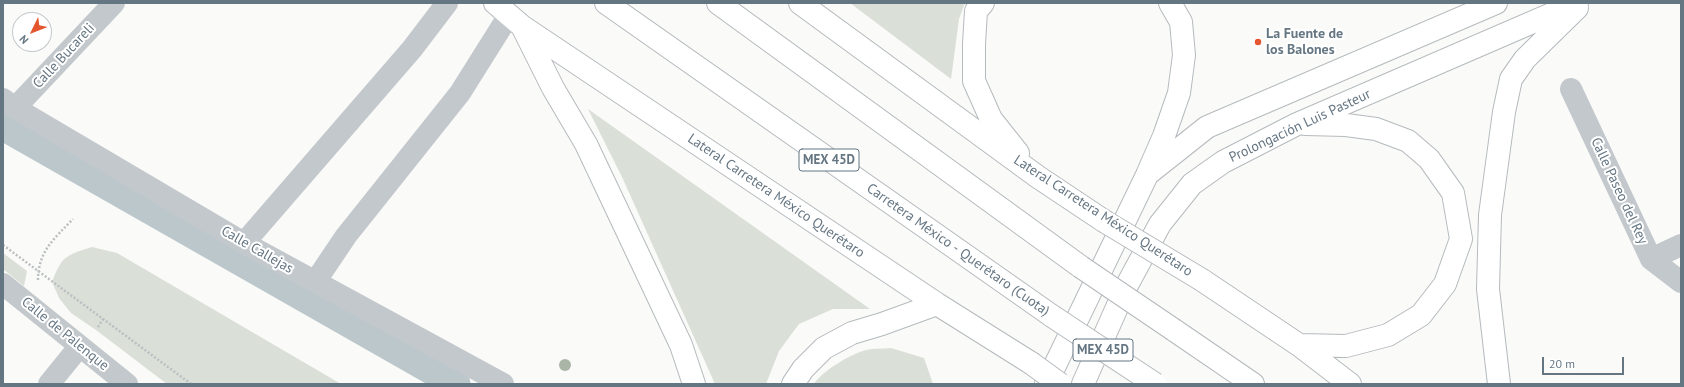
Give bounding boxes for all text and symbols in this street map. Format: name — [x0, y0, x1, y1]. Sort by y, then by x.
north arrow — [12, 12, 52, 52]
street label: Calle Bucareli — [30, 20, 98, 92]
place label: La Fuente de los Balones — [1266, 26, 1343, 58]
text: N — [16, 32, 32, 47]
marker: La Fuente de los Balones — [1253, 37, 1263, 47]
street label: Prolongación Luis Pasteur — [1227, 86, 1373, 166]
street label: Lateral Carretera México Querétaro — [684, 130, 868, 262]
street label: Calle Paseo del Rey — [1587, 135, 1651, 247]
road number: MEX 45D — [799, 149, 859, 171]
street label: Lateral Carretera México Querétaro — [1010, 152, 1196, 280]
street label: Carretera México - Querétaro (Cuota) — [863, 180, 1053, 320]
street label: Calle Callejas — [218, 223, 296, 277]
street label: Calle de Palenque — [18, 294, 112, 374]
road number: MEX 45D — [1073, 339, 1133, 361]
scale bar — [1544, 349, 1626, 375]
text: 20 m — [1549, 356, 1575, 371]

